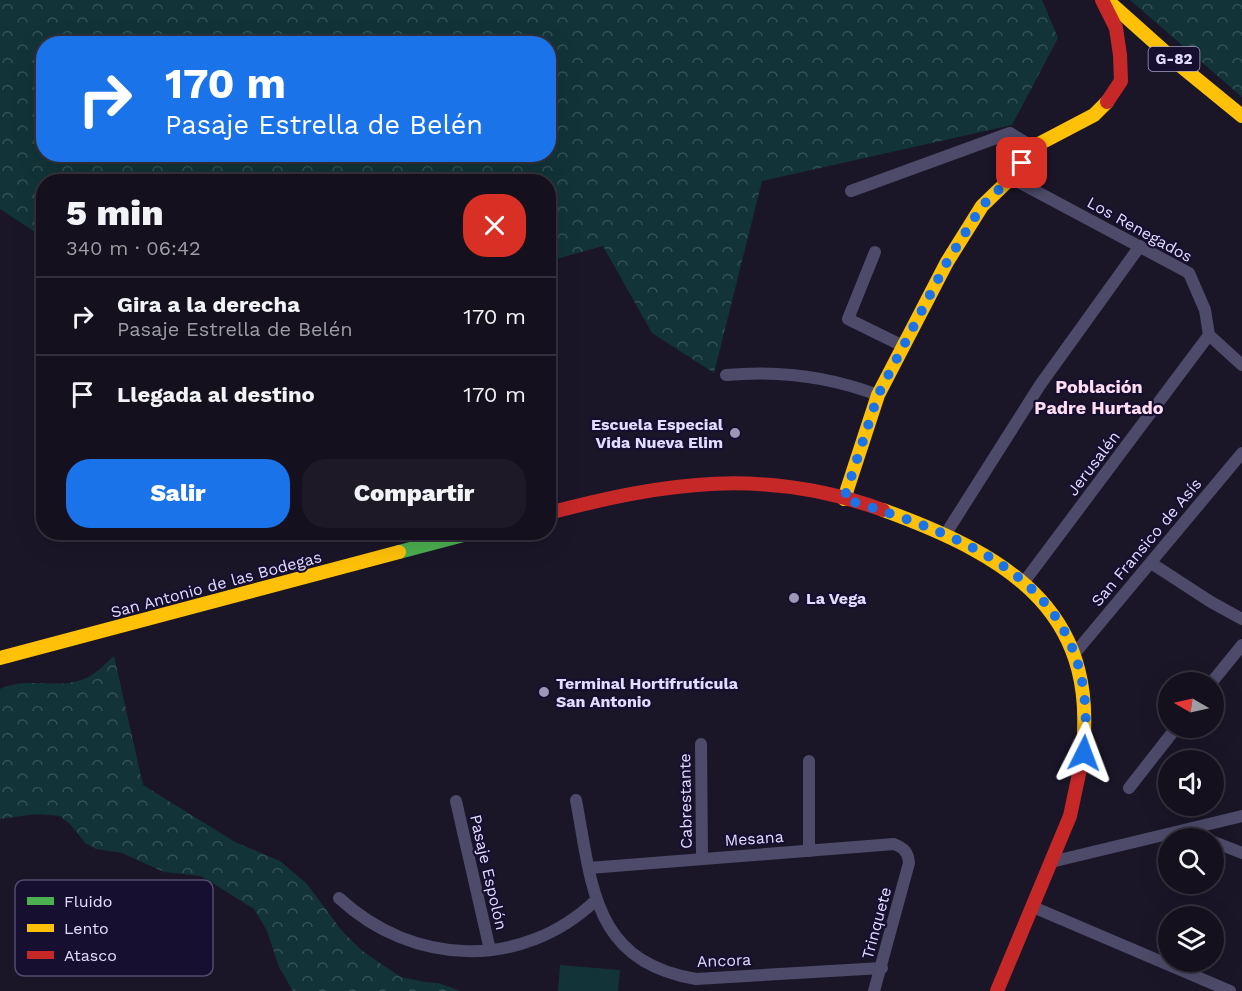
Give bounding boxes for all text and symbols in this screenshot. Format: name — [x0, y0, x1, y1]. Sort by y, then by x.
road number: G-82 — [1148, 47, 1200, 71]
text: 170 m — [165, 59, 286, 108]
icon: right — [66, 60, 144, 138]
text: Pasaje Estrella de Belén — [165, 109, 483, 141]
pin — [996, 137, 1047, 188]
icon: arrive — [1005, 146, 1038, 179]
text: 5 min — [66, 192, 163, 234]
street label: Los Renegados — [1084, 193, 1196, 266]
button: close — [463, 194, 526, 257]
text: 340 m · 06:42 — [66, 236, 201, 260]
text: Gira a la derecha — [117, 292, 300, 317]
icon: right — [66, 300, 99, 333]
text: 170 m — [463, 304, 526, 329]
text: Pasaje Estrella de Belén — [117, 317, 353, 341]
district label: Población Padre Hurtado — [1034, 376, 1164, 418]
icon: arrive — [66, 378, 99, 411]
text: Llegada al destino — [117, 382, 315, 407]
text: 170 m — [463, 382, 526, 407]
place label: Escuela Especial Vida Nueva Elim — [591, 415, 724, 452]
marker: Escuela Especial Vida Nueva Elim — [728, 426, 742, 440]
street label: Jerusalén — [1063, 427, 1124, 499]
button: Salir — [66, 459, 290, 528]
button: Compartir — [302, 459, 526, 528]
street label: San Fransico de Asís — [1087, 474, 1205, 610]
street label: San Antonio de las Bodegas — [109, 547, 324, 622]
place label: La Vega — [806, 589, 867, 608]
marker: La Vega — [787, 591, 801, 605]
north arrow — [1158, 672, 1224, 738]
map controls — [1158, 672, 1224, 972]
place label: Terminal Hortifrutícula San Antonio — [556, 674, 739, 711]
marker: Terminal Hortifrutícula San Antonio — [537, 685, 551, 699]
position arrow — [1052, 721, 1116, 785]
button: sound — [1158, 750, 1224, 816]
street label: Cabrestante — [675, 753, 696, 849]
street label: Pasaje Espolón — [466, 813, 511, 932]
street label: Mesana — [724, 827, 784, 850]
button: search — [1158, 828, 1224, 894]
legend — [15, 880, 213, 976]
street label: Trinquete — [858, 885, 895, 961]
text: Fluido — [64, 892, 112, 911]
button: layers — [1158, 906, 1224, 972]
text: Lento — [64, 919, 109, 938]
text: Atasco — [64, 946, 117, 965]
street label: Ancora — [697, 950, 752, 971]

